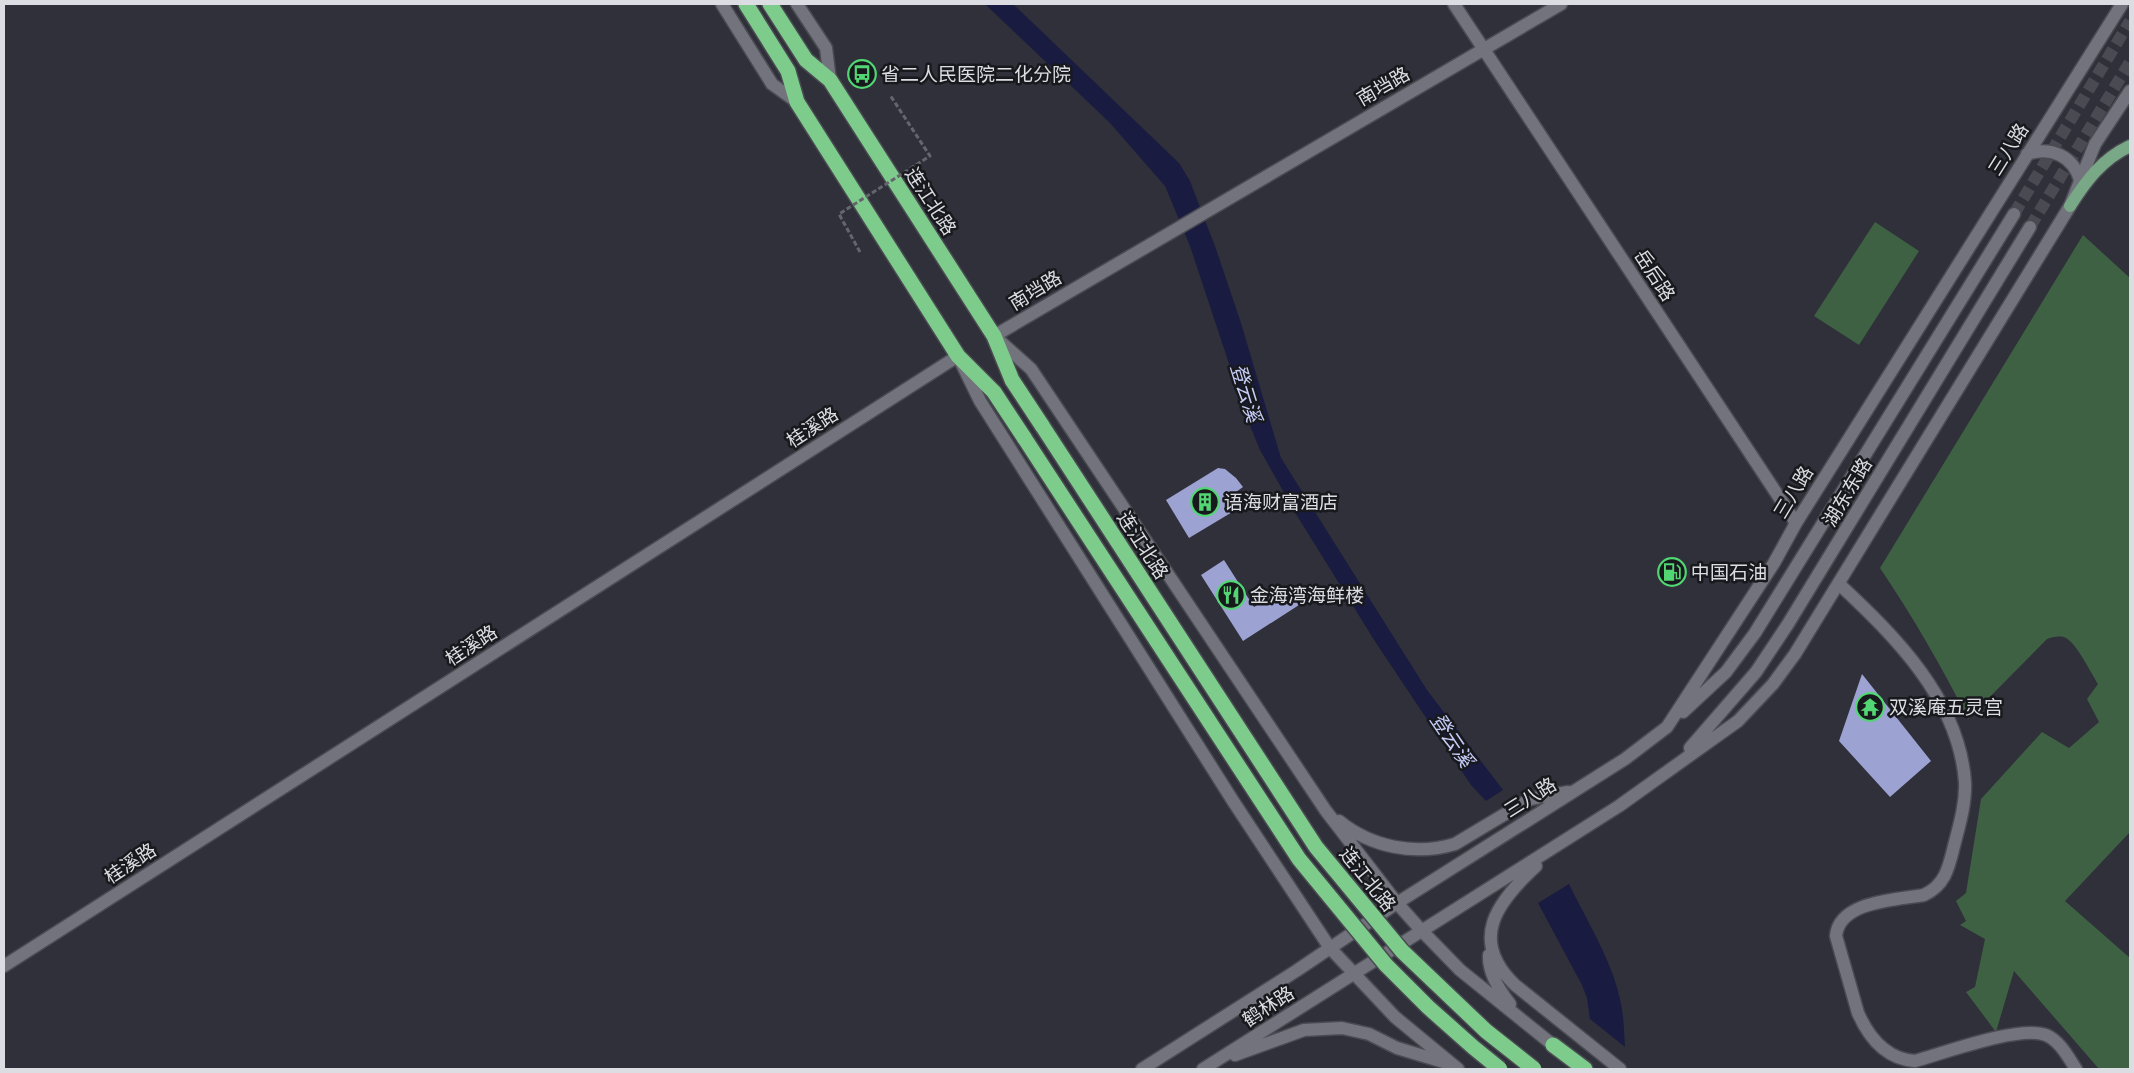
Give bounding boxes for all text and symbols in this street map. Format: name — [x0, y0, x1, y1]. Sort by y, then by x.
bus stop icon: 省二人民医院二化分院 — [847, 59, 877, 89]
street label: 南垱路 — [1353, 63, 1414, 111]
place label: 省二人民医院二化分院 — [881, 64, 1071, 86]
street label: 三八路 — [1984, 120, 2033, 180]
street label: 连江北路 — [900, 164, 960, 239]
street label: 岳后路 — [1629, 246, 1679, 305]
street label: 南垱路 — [1005, 267, 1066, 315]
water label: 登云溪 — [1226, 361, 1266, 427]
street label: 桂溪路 — [783, 403, 842, 453]
street label: 湖东东路 — [1819, 454, 1877, 531]
street label: 三八路 — [1770, 462, 1818, 523]
building icon: 语海财富酒店 — [1190, 487, 1220, 517]
place label: 语海财富酒店 — [1224, 492, 1338, 514]
street label: 连江北路 — [1112, 508, 1172, 583]
fuel station icon: 中国石油 — [1657, 557, 1687, 587]
place label: 中国石油 — [1691, 562, 1767, 584]
restaurant icon: 金海湾海鲜楼 — [1216, 580, 1246, 610]
place label: 金海湾海鲜楼 — [1250, 585, 1364, 607]
street label: 桂溪路 — [442, 621, 501, 671]
temple icon: 双溪庵五灵宫 — [1855, 692, 1885, 722]
place label: 双溪庵五灵宫 — [1889, 697, 2003, 719]
water label: 登云溪 — [1425, 709, 1479, 773]
street label: 三八路 — [1501, 773, 1561, 822]
street label: 桂溪路 — [101, 839, 160, 889]
street label: 连江北路 — [1335, 843, 1400, 916]
street label: 鹤林路 — [1239, 982, 1298, 1032]

